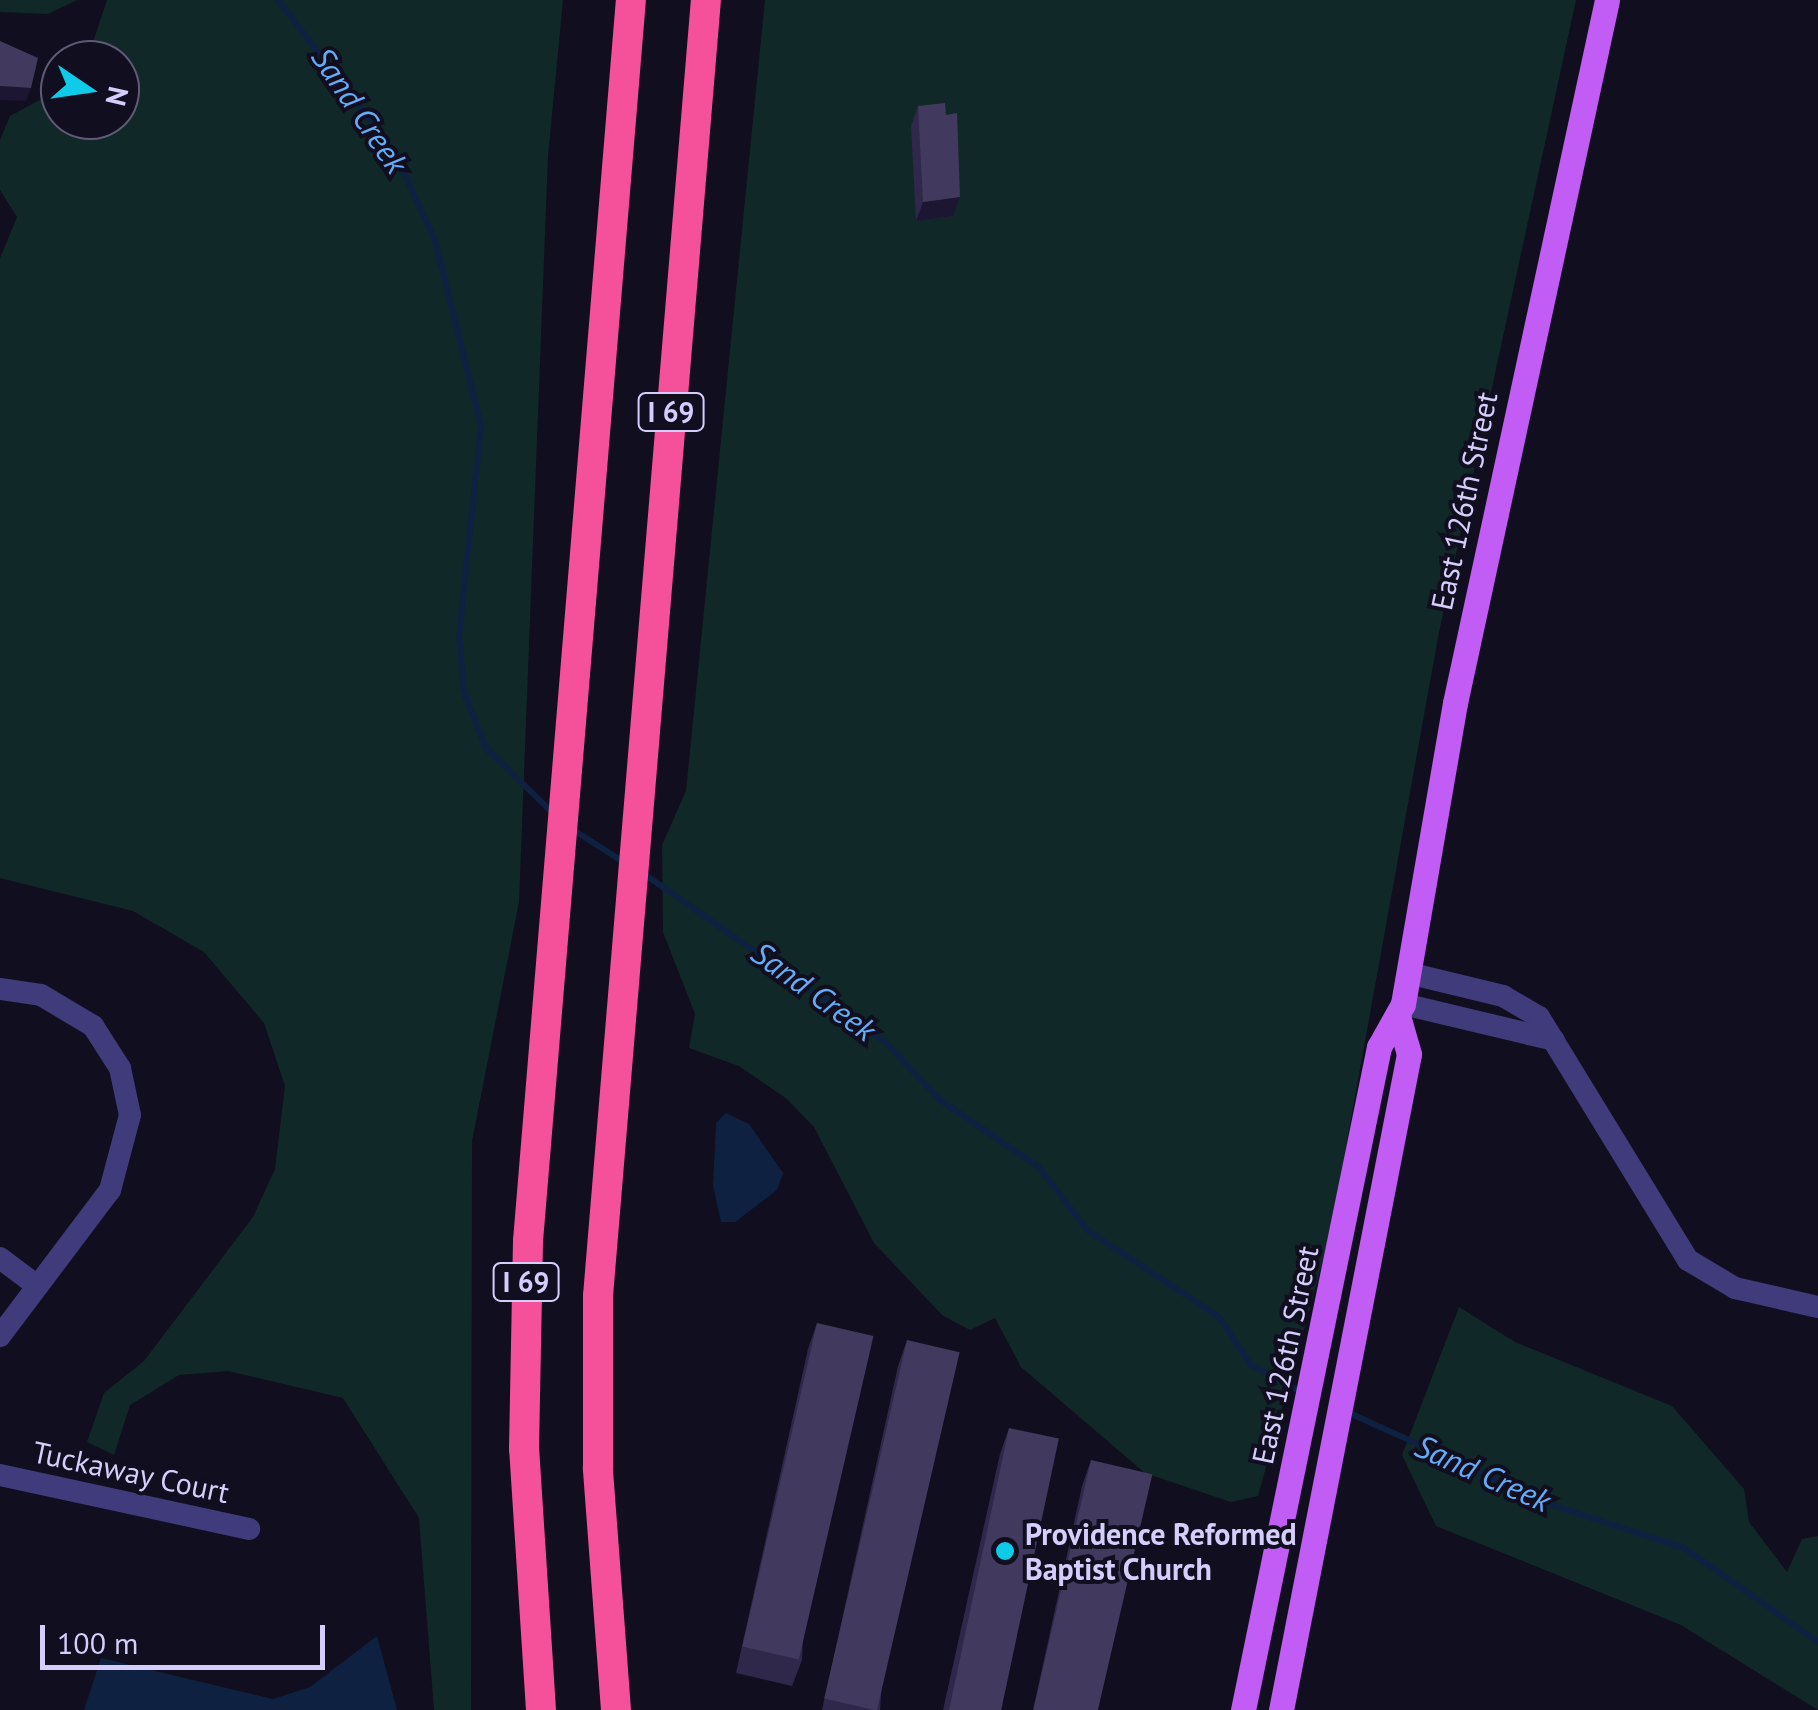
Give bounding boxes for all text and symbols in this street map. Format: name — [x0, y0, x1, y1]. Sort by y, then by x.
water label: Sand Creek — [304, 39, 416, 181]
north arrow — [40, 40, 140, 140]
text: N — [98, 83, 138, 110]
road number: I 69 — [636, 389, 706, 435]
street label: East 126th Street — [1423, 389, 1505, 613]
water label: Sand Creek — [744, 933, 884, 1049]
street label: East 126th Street — [1244, 1243, 1326, 1467]
road number: I 69 — [491, 1259, 561, 1305]
water label: Sand Creek — [1409, 1426, 1557, 1520]
street label: Tuckaway Court — [29, 1434, 233, 1510]
place label: Providence Reformed Baptist Church — [1025, 1516, 1297, 1586]
marker: Providence Reformed Baptist Church — [994, 1540, 1016, 1562]
scale bar — [45, 1605, 330, 1667]
text: 100 m — [57, 1623, 138, 1662]

